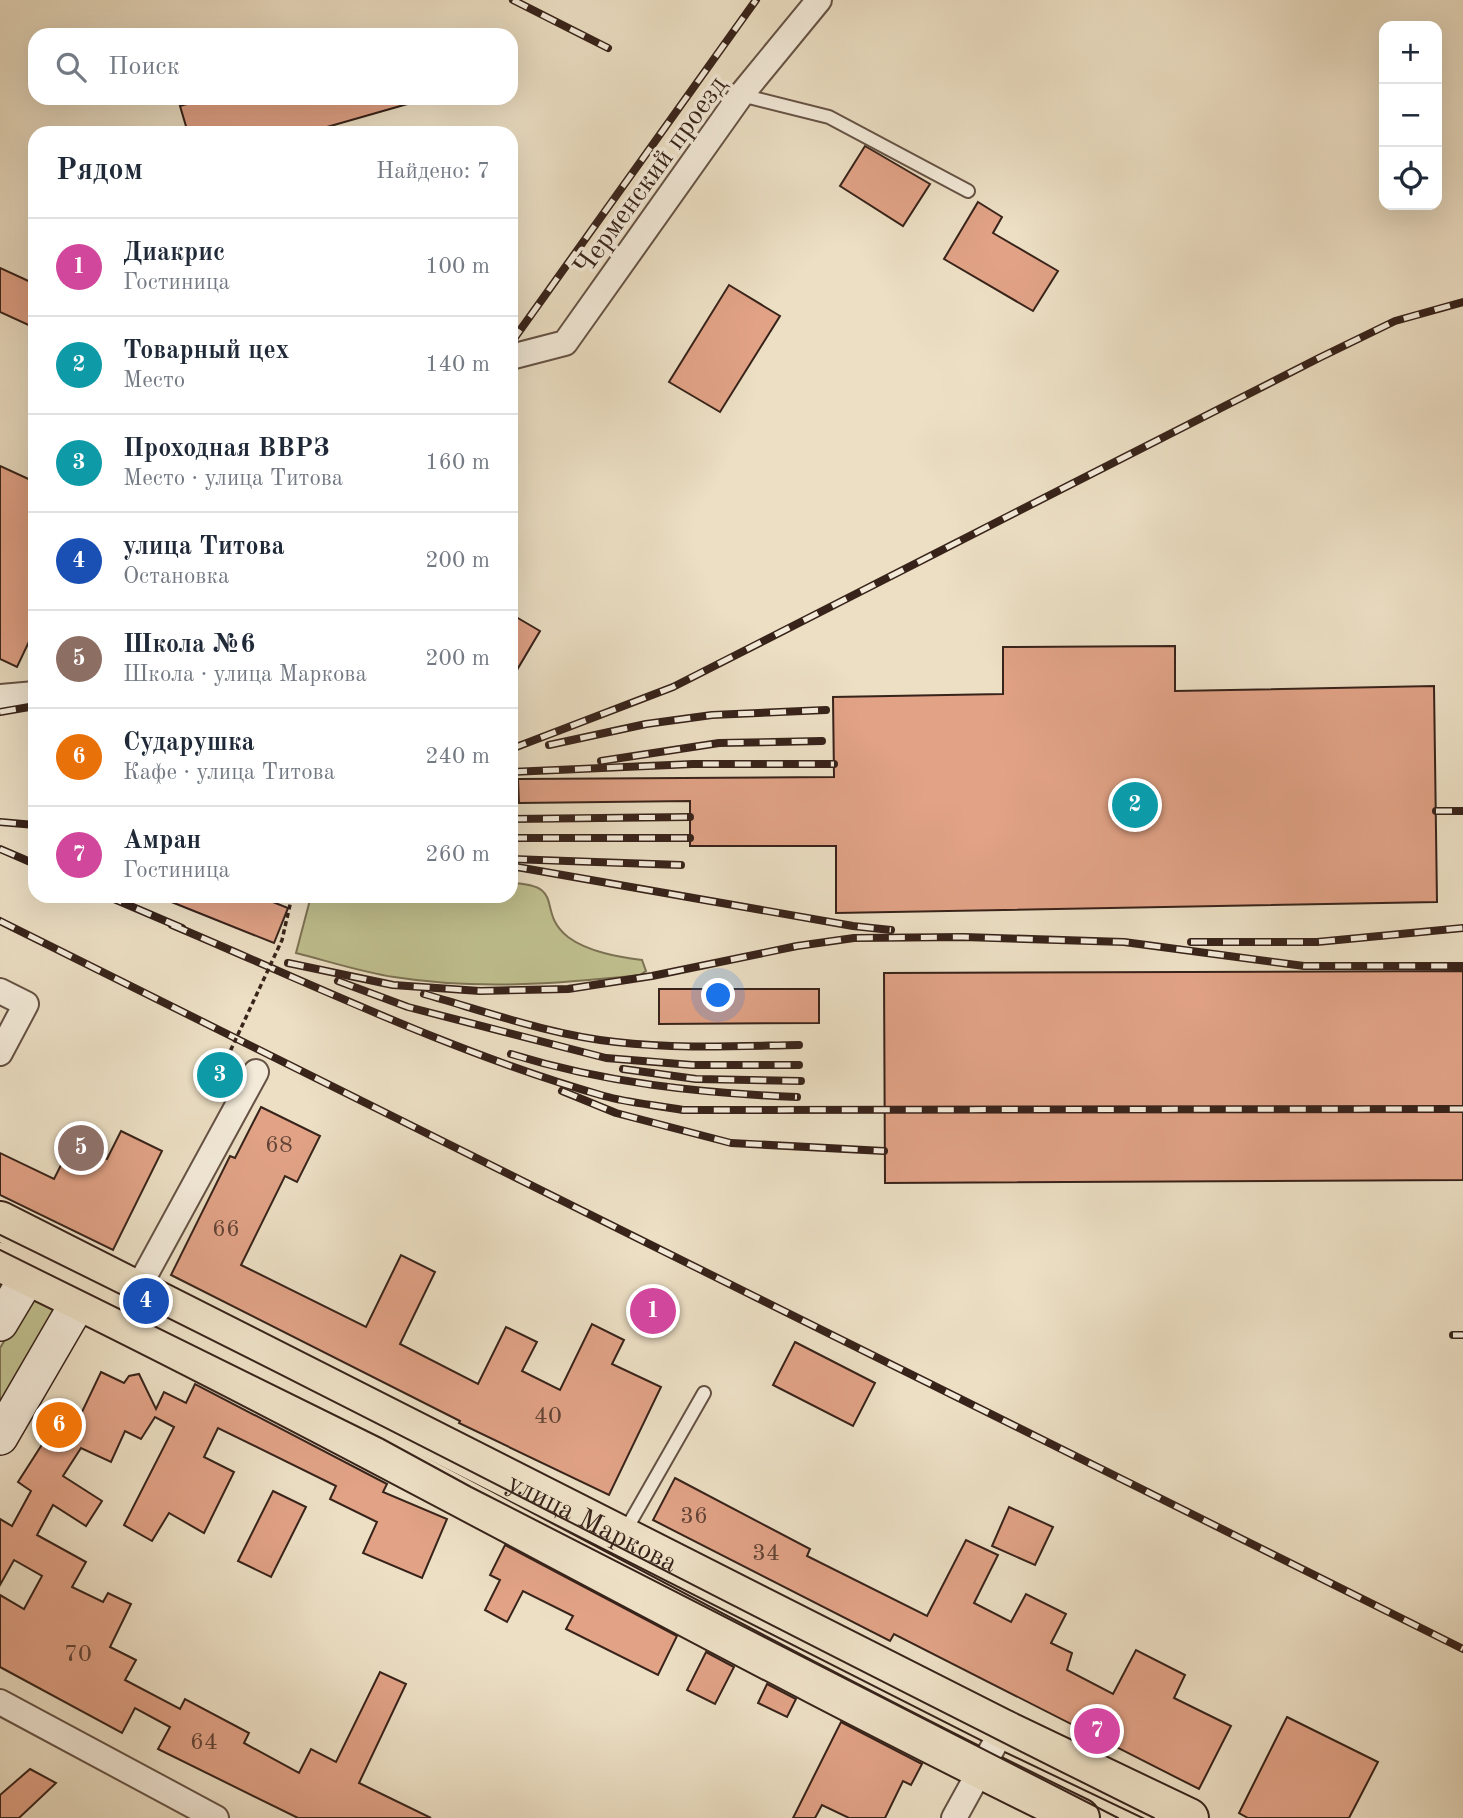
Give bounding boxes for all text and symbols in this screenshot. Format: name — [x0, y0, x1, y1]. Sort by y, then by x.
map controls — [1379, 21, 1442, 210]
button: + — [1379, 21, 1442, 84]
search box — [28, 28, 518, 105]
icon: search — [52, 48, 90, 86]
text: Поиск — [108, 54, 180, 80]
street label: Черменский проезд — [570, 72, 733, 282]
button: − — [1379, 84, 1442, 147]
button: locate — [1379, 147, 1442, 210]
text: Рядом — [56, 156, 143, 186]
text: Найдено: 7 — [376, 160, 490, 183]
text: Диакрис — [123, 240, 225, 266]
text: 1 — [72, 255, 86, 278]
text: 100 m — [425, 255, 490, 278]
text: Гостиница — [123, 271, 230, 294]
text: Товарный цех — [123, 338, 289, 364]
text: 2 — [72, 353, 86, 376]
text: 140 m — [425, 353, 490, 376]
text: Место — [123, 369, 185, 392]
text: Проходная ВВРЗ — [123, 436, 330, 462]
text: 3 — [72, 451, 86, 474]
text: 160 m — [425, 451, 490, 474]
text: Место · улица Титова — [123, 467, 343, 490]
text: улица Титова — [123, 534, 285, 560]
text: 4 — [72, 549, 86, 572]
text: 200 m — [425, 549, 490, 572]
text: Остановка — [123, 565, 229, 588]
text: Школа №6 — [123, 632, 255, 658]
text: 5 — [72, 647, 86, 670]
text: 200 m — [425, 647, 490, 670]
text: Школа · улица Маркова — [123, 663, 367, 686]
text: Сударушка — [123, 730, 255, 756]
text: 6 — [72, 745, 86, 768]
text: 240 m — [425, 745, 490, 768]
text: Кафе · улица Титова — [123, 761, 335, 784]
pin: 2 — [1112, 779, 1158, 831]
text: Амран — [123, 828, 201, 854]
text: 7 — [72, 843, 86, 866]
text: 260 m — [425, 843, 490, 866]
text: Гостиница — [123, 859, 230, 882]
your location — [701, 978, 735, 1012]
pin: 3 — [197, 1049, 243, 1101]
pin: 5 — [58, 1122, 104, 1174]
house number: 68 — [265, 1134, 293, 1158]
house number: 66 — [212, 1218, 240, 1242]
pin: 4 — [123, 1275, 169, 1327]
pin: 1 — [630, 1285, 676, 1337]
pin: 6 — [36, 1399, 82, 1451]
house number: 40 — [534, 1405, 562, 1429]
street label: улица Маркова — [502, 1469, 682, 1579]
house number: 36 — [680, 1505, 708, 1529]
house number: 34 — [752, 1542, 780, 1566]
house number: 70 — [64, 1643, 92, 1667]
pin: 7 — [1074, 1705, 1120, 1757]
house number: 64 — [190, 1731, 218, 1755]

